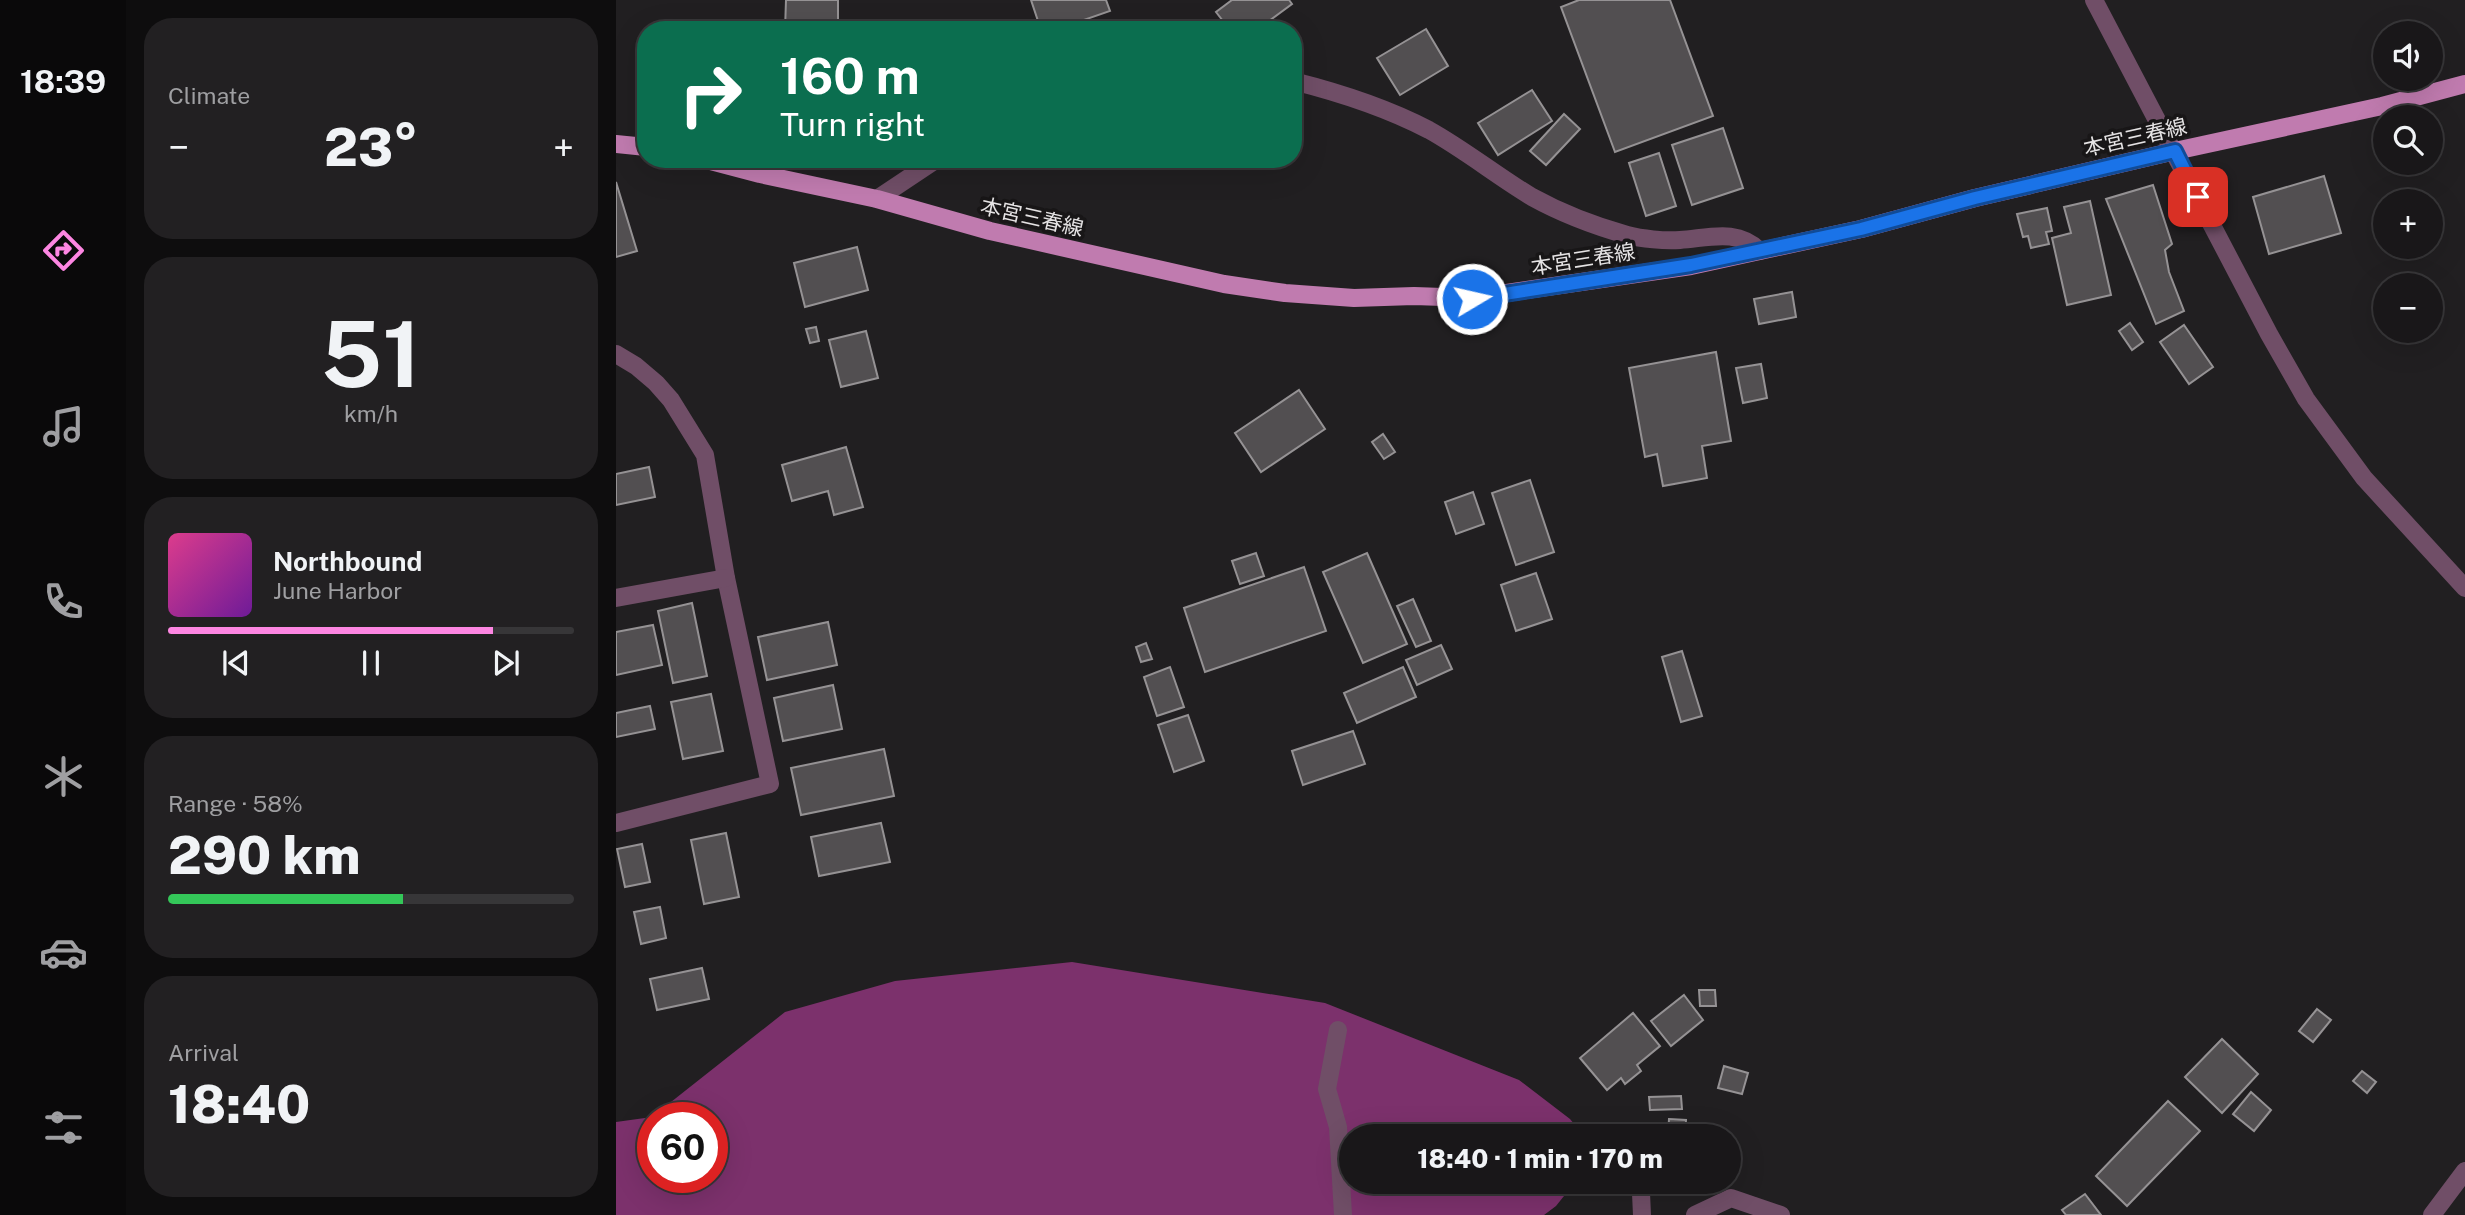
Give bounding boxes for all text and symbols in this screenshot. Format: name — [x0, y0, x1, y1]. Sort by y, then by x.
map controls — [2373, 21, 2443, 343]
button: sound — [2373, 21, 2443, 91]
text: 160 m — [780, 47, 920, 105]
icon: right — [665, 49, 756, 140]
text: 18:39 — [20, 63, 106, 100]
text: Climate — [168, 82, 250, 109]
button: search — [2373, 105, 2443, 175]
text: Turn right — [780, 106, 925, 143]
street label: 本宮三春線 — [2081, 113, 2189, 161]
text: 23° — [324, 117, 418, 178]
text: − — [168, 125, 189, 170]
text: + — [553, 125, 574, 170]
pin — [2168, 167, 2228, 227]
icon: arrive — [2179, 178, 2217, 216]
button: + — [2373, 189, 2443, 259]
street label: 本宮三春線 — [978, 193, 1086, 241]
icon: directions — [39, 226, 88, 275]
street label: 本宮三春線 — [1529, 238, 1637, 280]
position arrow — [1435, 262, 1509, 336]
button: − — [2373, 273, 2443, 343]
text: 51 — [321, 301, 421, 407]
text: km/h — [344, 400, 398, 427]
icon: music — [39, 402, 88, 451]
text: Northbound — [273, 546, 422, 577]
icon: phone — [39, 577, 88, 626]
text: June Harbor — [273, 577, 402, 604]
icon: previous — [217, 644, 255, 682]
icon: pause — [352, 644, 390, 682]
icon: next — [487, 644, 525, 682]
icon: climate — [39, 752, 88, 801]
text: Range · 58% — [168, 790, 303, 817]
text: 290 km — [168, 825, 360, 886]
icon: car — [39, 928, 88, 977]
text: Arrival — [168, 1039, 239, 1066]
text: 18:40 — [168, 1074, 310, 1135]
speed limit sign: 60 — [637, 1102, 728, 1193]
icon: filters — [39, 1103, 88, 1152]
text: 18:40 · 1 min · 170 m — [1417, 1143, 1663, 1174]

